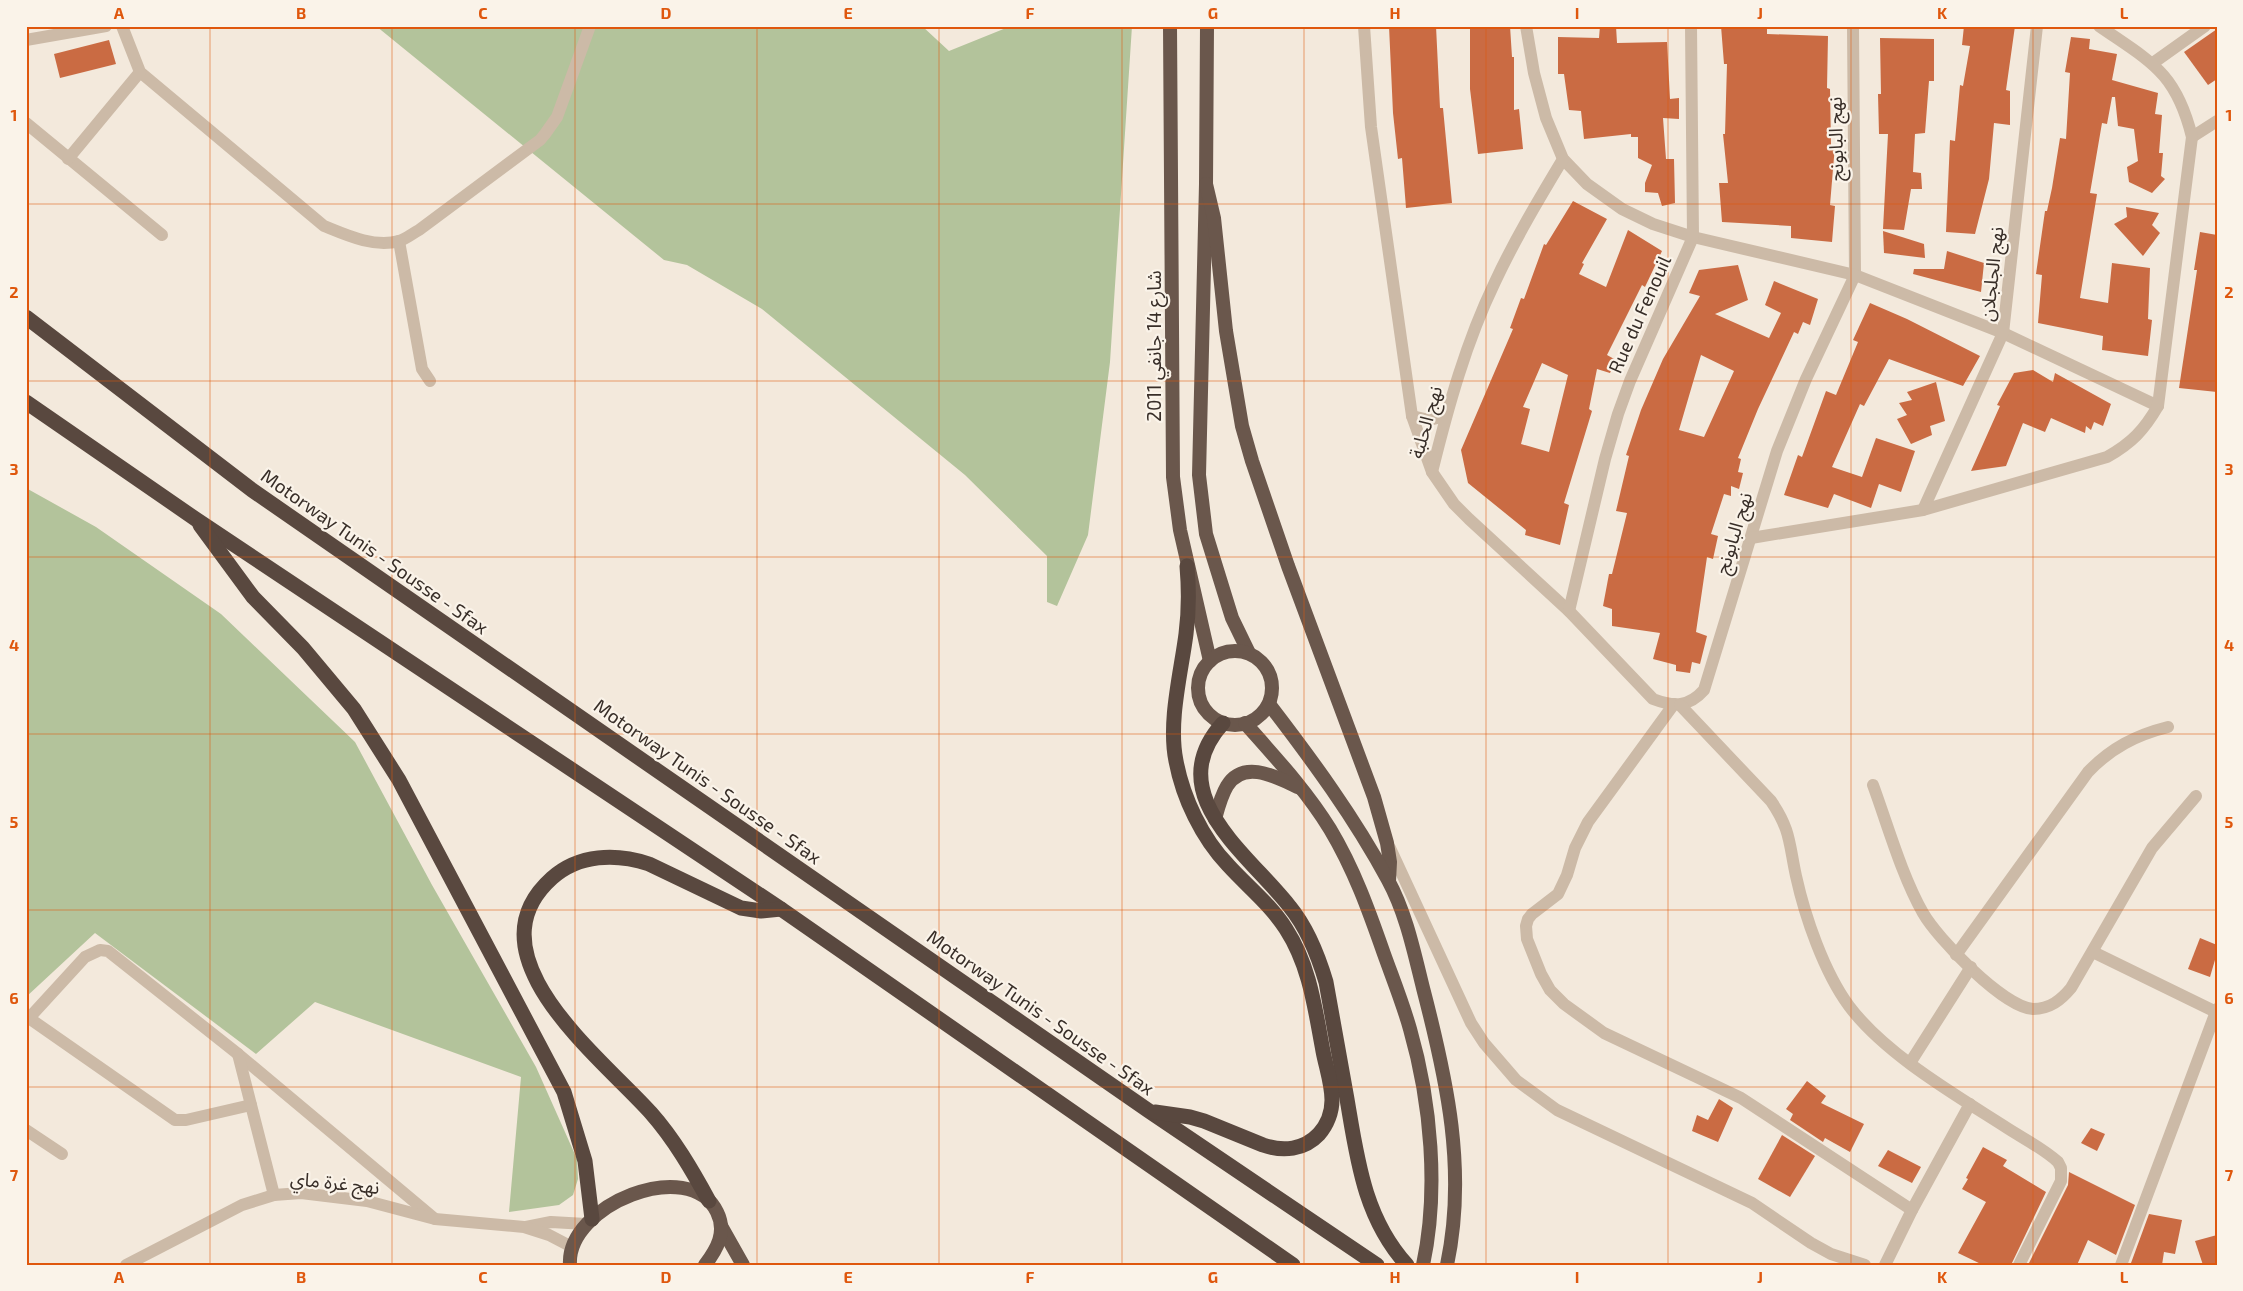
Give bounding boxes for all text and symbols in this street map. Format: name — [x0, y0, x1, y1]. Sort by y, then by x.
text: A — [114, 3, 125, 22]
text: B — [296, 3, 306, 22]
text: C — [478, 3, 488, 22]
text: D — [661, 3, 672, 22]
text: E — [843, 3, 853, 22]
text: F — [1026, 3, 1035, 22]
text: G — [1208, 3, 1218, 22]
text: H — [1389, 3, 1401, 22]
text: I — [1575, 3, 1579, 22]
text: J — [1757, 3, 1763, 22]
text: K — [1937, 3, 1948, 22]
text: L — [2120, 3, 2129, 22]
street label: نهج البابونج — [1823, 97, 1851, 181]
text: 1 — [11, 105, 17, 124]
text: 1 — [2226, 105, 2232, 124]
street label: نهج الجلجلان — [1975, 226, 2011, 323]
street label: Rue du Fenouil — [1603, 251, 1675, 376]
street label: شارع 14 جانفي 2011 — [1142, 270, 1169, 422]
text: 2 — [9, 282, 19, 301]
text: 2 — [2224, 282, 2234, 301]
street label: نهج الحلبة — [1404, 383, 1450, 462]
text: 3 — [9, 459, 19, 478]
text: 3 — [2224, 459, 2234, 478]
street label: Motorway Tunis - Sousse - Sfax — [257, 464, 493, 638]
street label: نهج البابونج — [1710, 489, 1760, 578]
text: 4 — [9, 635, 19, 654]
text: 4 — [2224, 635, 2234, 654]
street label: Motorway Tunis - Sousse - Sfax — [590, 694, 826, 868]
text: 5 — [10, 812, 19, 831]
text: 5 — [2225, 812, 2234, 831]
street label: Motorway Tunis - Sousse - Sfax — [923, 925, 1159, 1099]
text: 6 — [9, 988, 19, 1007]
text: 6 — [2224, 988, 2234, 1007]
text: 7 — [10, 1165, 19, 1184]
text: 7 — [2225, 1165, 2234, 1184]
street label: نهج غرة ماي — [289, 1166, 381, 1202]
text: A — [114, 1267, 125, 1286]
text: B — [296, 1267, 306, 1286]
text: C — [478, 1267, 488, 1286]
text: D — [661, 1267, 672, 1286]
text: E — [843, 1267, 853, 1286]
text: F — [1026, 1267, 1035, 1286]
text: G — [1208, 1267, 1218, 1286]
text: H — [1389, 1267, 1401, 1286]
text: I — [1575, 1267, 1579, 1286]
text: J — [1757, 1267, 1763, 1286]
text: K — [1937, 1267, 1948, 1286]
text: L — [2120, 1267, 2129, 1286]

